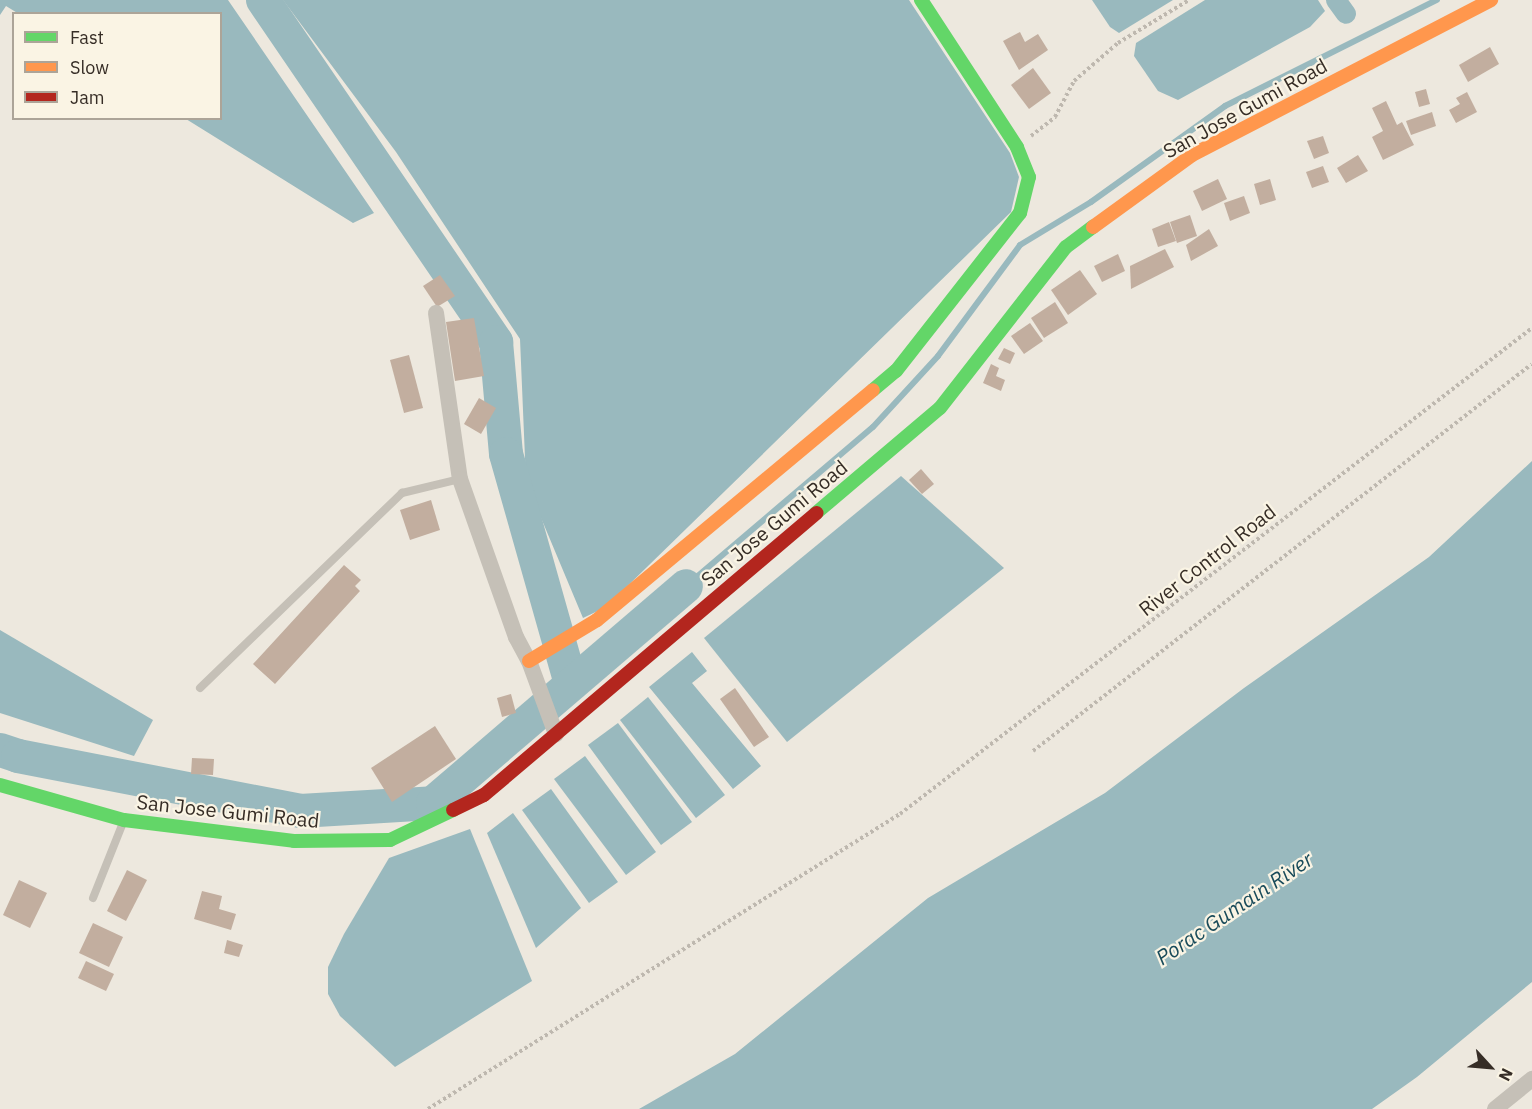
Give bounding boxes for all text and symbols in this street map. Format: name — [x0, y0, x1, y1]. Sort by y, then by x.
legend — [12, 12, 222, 120]
text: Fast — [70, 26, 104, 49]
street label: San Jose Gumi Road — [1159, 53, 1331, 163]
text: Slow — [70, 56, 109, 79]
text: Jam — [70, 86, 105, 109]
street label: San Jose Gumi Road — [696, 455, 852, 591]
street label: River Control Road — [1134, 499, 1280, 621]
street label: San Jose Gumi Road — [135, 789, 321, 833]
water label: Porac Gumain River — [1151, 846, 1317, 970]
north arrow — [1460, 1037, 1520, 1097]
text: N — [1495, 1065, 1518, 1084]

